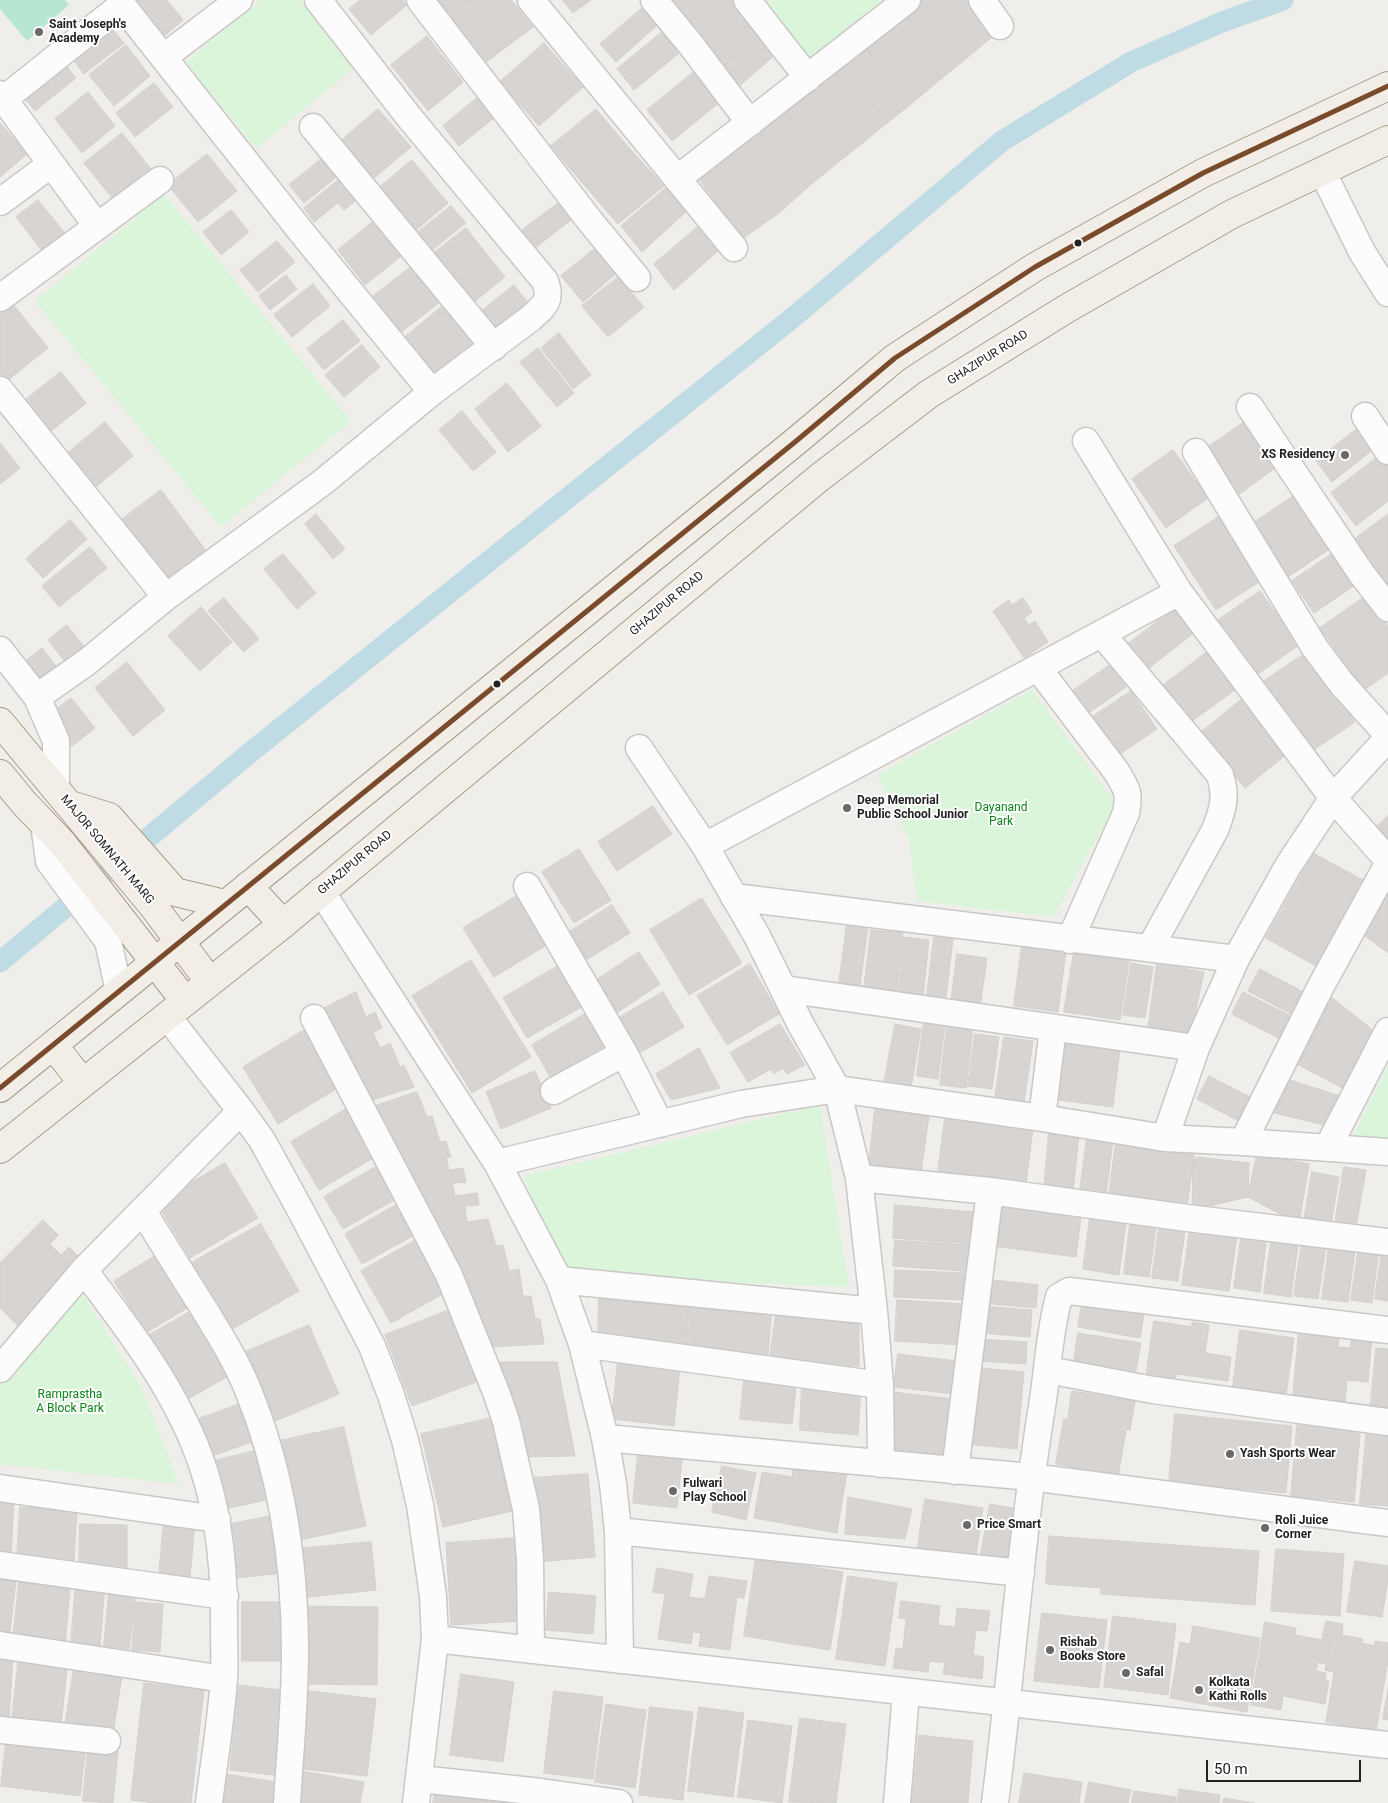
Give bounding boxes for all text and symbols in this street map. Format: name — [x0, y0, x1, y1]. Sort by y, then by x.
place label: Saint Joseph's Academy — [49, 18, 126, 46]
marker: Saint Joseph's Academy — [33, 26, 45, 38]
unlabelled marker — [1073, 238, 1083, 248]
street label: GHAZIPUR ROAD — [945, 327, 1031, 389]
place label: XS Residency — [1261, 448, 1335, 462]
marker: XS Residency — [1339, 449, 1351, 461]
street label: GHAZIPUR ROAD — [627, 569, 707, 639]
unlabelled marker — [492, 679, 502, 689]
street label: MAJOR SOMNATH MARG — [57, 793, 157, 907]
place label: Deep Memorial Public School Junior — [857, 794, 968, 822]
park label: Dayanand Park — [975, 801, 1027, 829]
marker: Deep Memorial Public School Junior — [841, 802, 853, 814]
street label: GHAZIPUR ROAD — [315, 828, 395, 898]
park label: Ramprastha A Block Park — [36, 1388, 104, 1416]
place label: Yash Sports Wear — [1240, 1447, 1336, 1461]
marker: Yash Sports Wear — [1224, 1448, 1236, 1460]
place label: Fulwari Play School — [683, 1477, 746, 1505]
marker: Fulwari Play School — [667, 1485, 679, 1497]
place label: Roli Juice Corner — [1275, 1514, 1328, 1542]
place label: Price Smart — [977, 1518, 1041, 1532]
marker: Price Smart — [961, 1519, 973, 1531]
marker: Roli Juice Corner — [1259, 1522, 1271, 1534]
place label: Rishab Books Store — [1060, 1636, 1126, 1664]
marker: Rishab Books Store — [1044, 1644, 1056, 1656]
place label: Safal — [1136, 1666, 1164, 1680]
marker: Safal — [1120, 1667, 1132, 1679]
place label: Kolkata Kathi Rolls — [1209, 1676, 1267, 1704]
marker: Kolkata Kathi Rolls — [1193, 1684, 1205, 1696]
scale bar — [1208, 1750, 1363, 1782]
text: 50 m — [1214, 1760, 1248, 1778]

